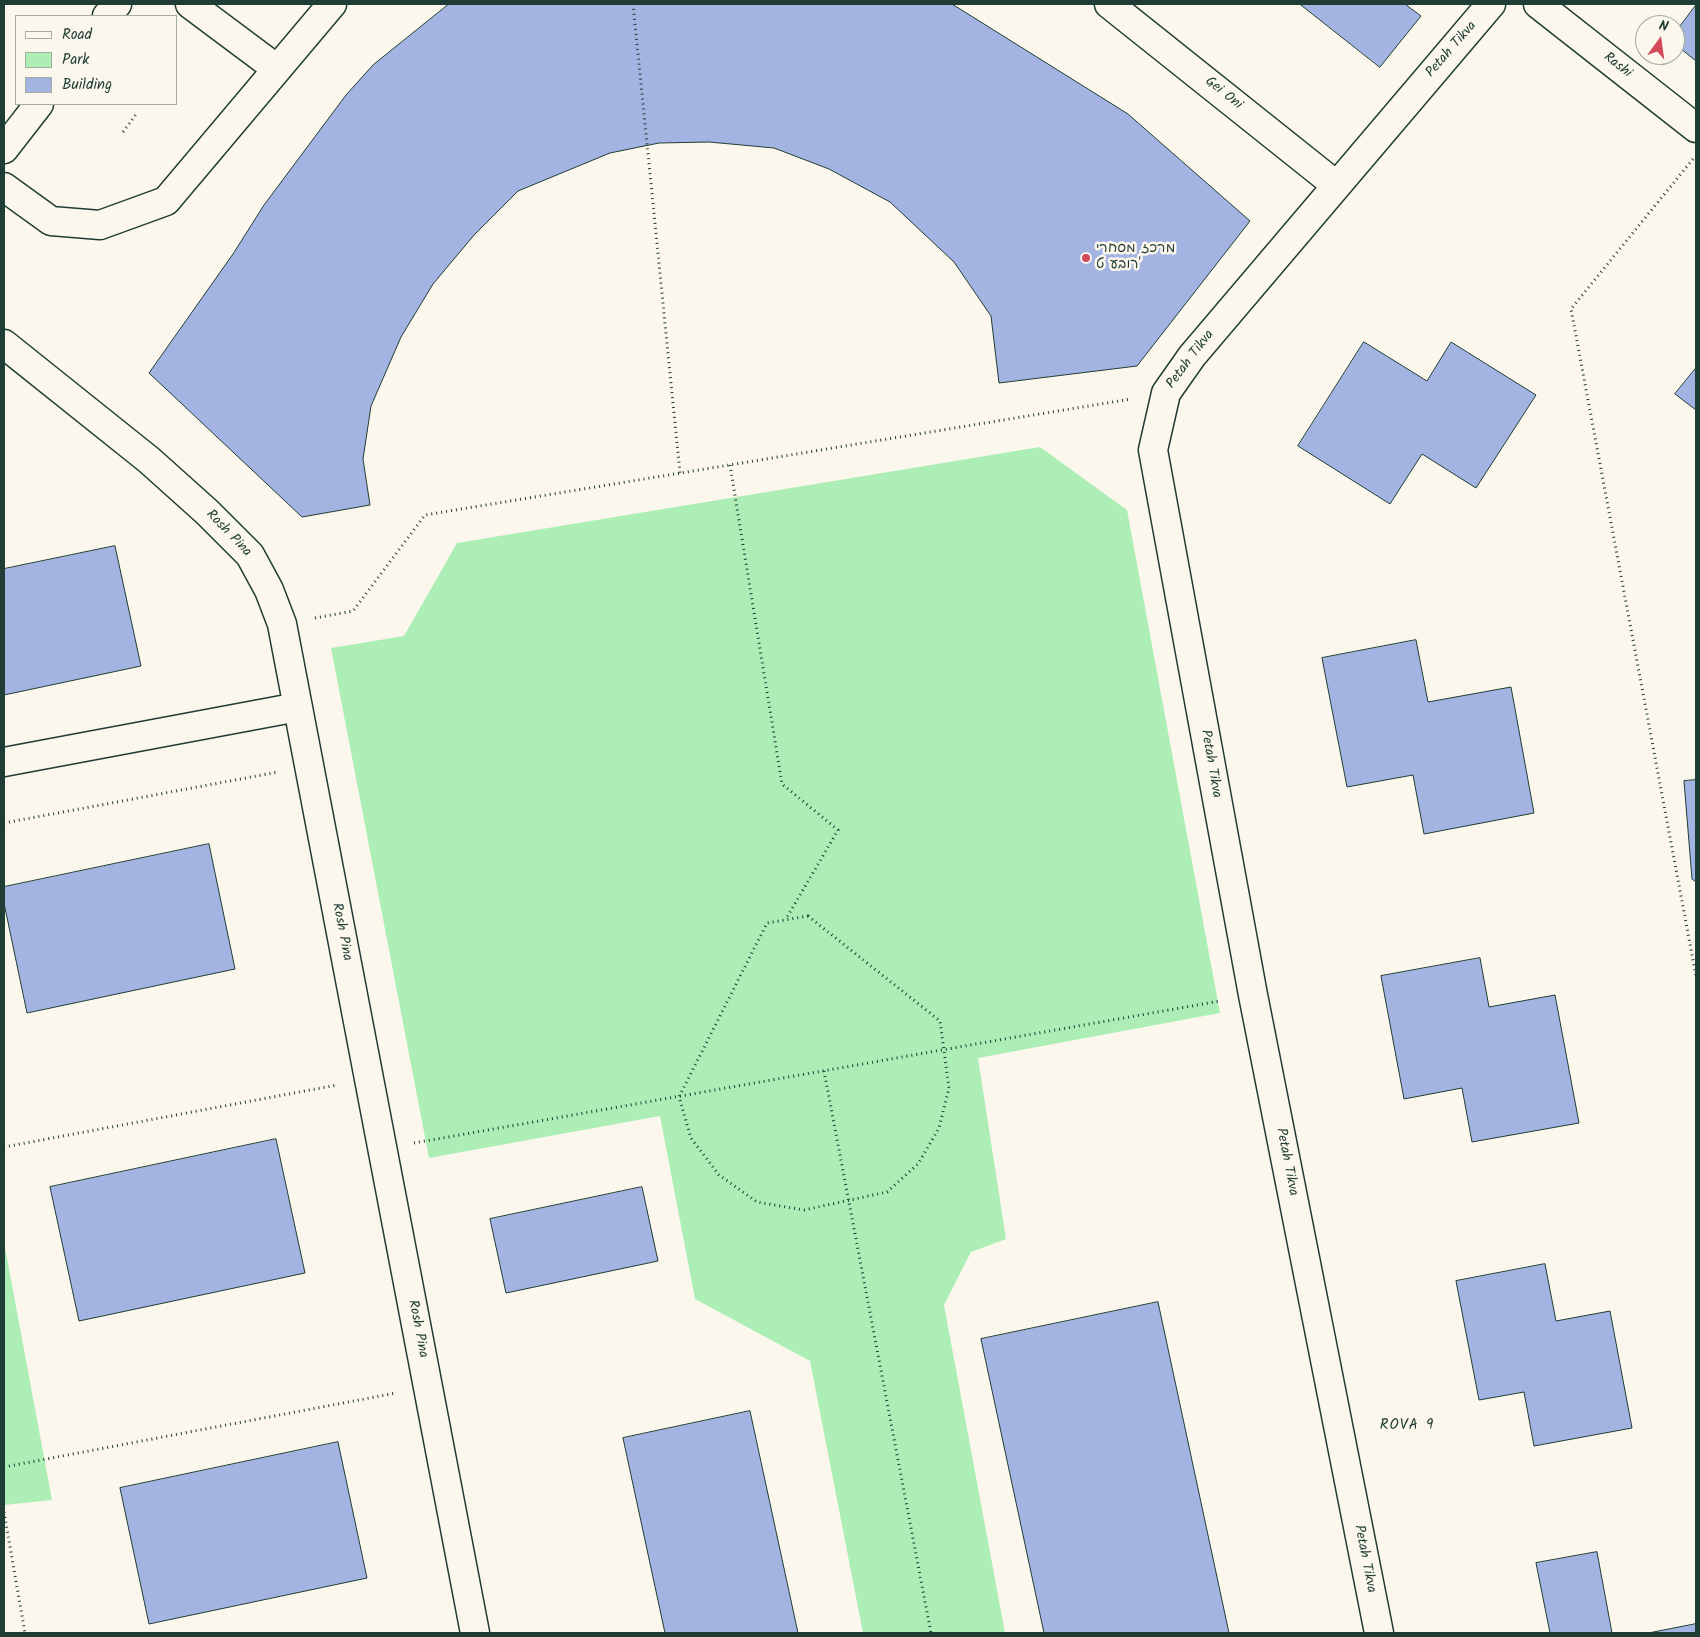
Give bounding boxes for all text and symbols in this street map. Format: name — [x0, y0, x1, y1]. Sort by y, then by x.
legend — [15, 15, 178, 105]
north arrow — [1635, 15, 1685, 65]
text: N — [1656, 15, 1670, 38]
street label: Petah Tikva — [1423, 19, 1481, 81]
text: Road — [62, 23, 92, 47]
text: Park — [62, 48, 89, 72]
street label: Rashi — [1599, 50, 1635, 82]
text: Building — [62, 73, 112, 97]
street label: Gei Oni — [1201, 74, 1245, 114]
place label: מרכז מסחרי רובע ט' — [1096, 242, 1175, 274]
marker: מרכז מסחרי רובע ט' — [1080, 252, 1092, 264]
street label: Petah Tikva — [1164, 327, 1218, 393]
street label: Rosh Pina — [202, 507, 254, 561]
street label: Petah Tikva — [1196, 729, 1224, 799]
street label: Rosh Pina — [327, 902, 355, 962]
street label: Petah Tikva — [1271, 1127, 1301, 1197]
street label: Rosh Pina — [403, 1299, 431, 1359]
district label: ROVA 9 — [1379, 1417, 1435, 1435]
street label: Petah Tikva — [1349, 1524, 1379, 1594]

